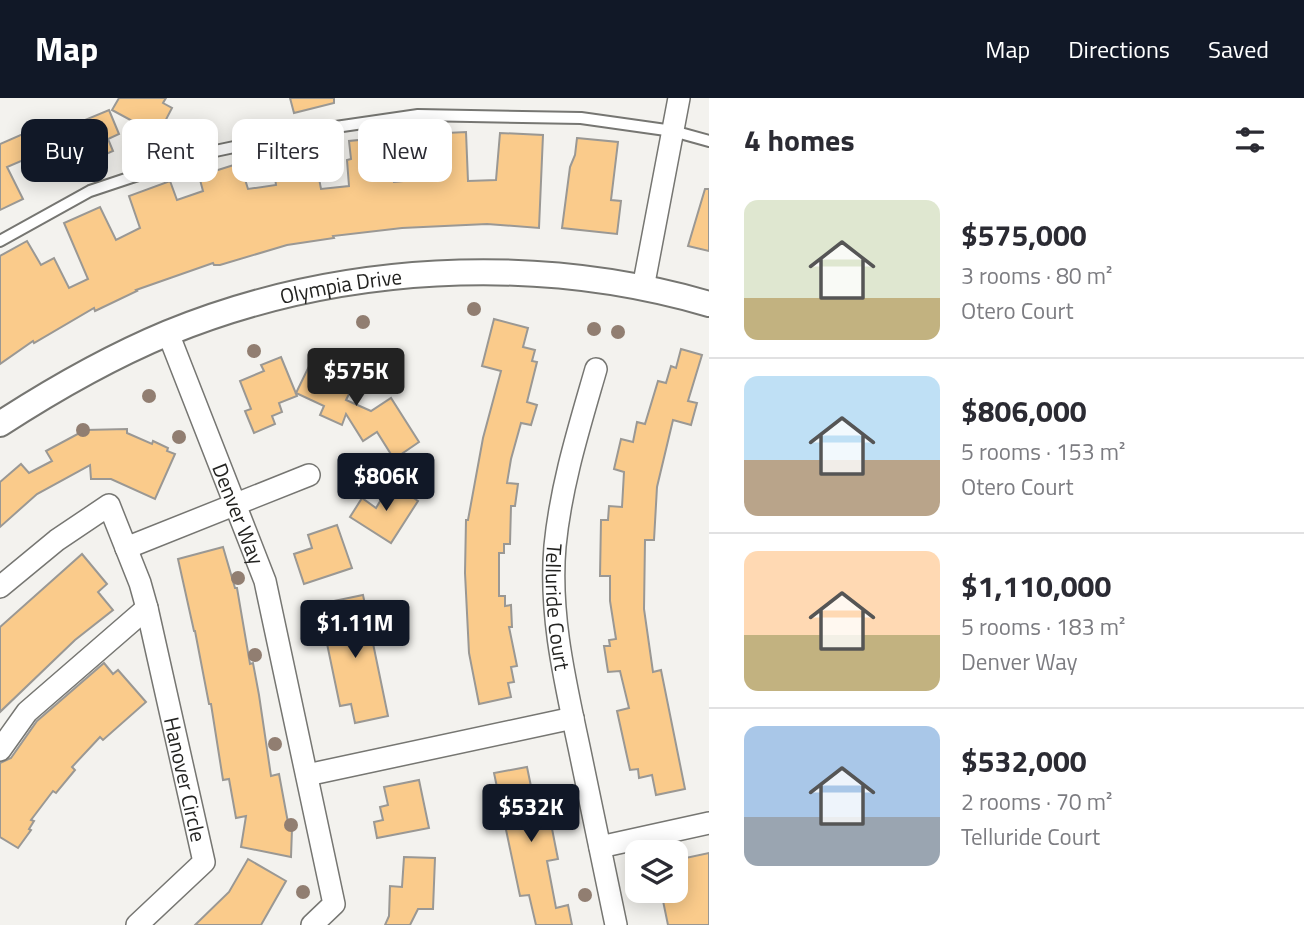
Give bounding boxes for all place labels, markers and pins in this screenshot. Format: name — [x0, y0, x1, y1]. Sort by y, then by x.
pin: $575K — [307, 348, 405, 408]
pin: $806K — [337, 454, 435, 513]
pin: $1.11M — [298, 601, 412, 660]
pin: $532K — [482, 784, 580, 844]

